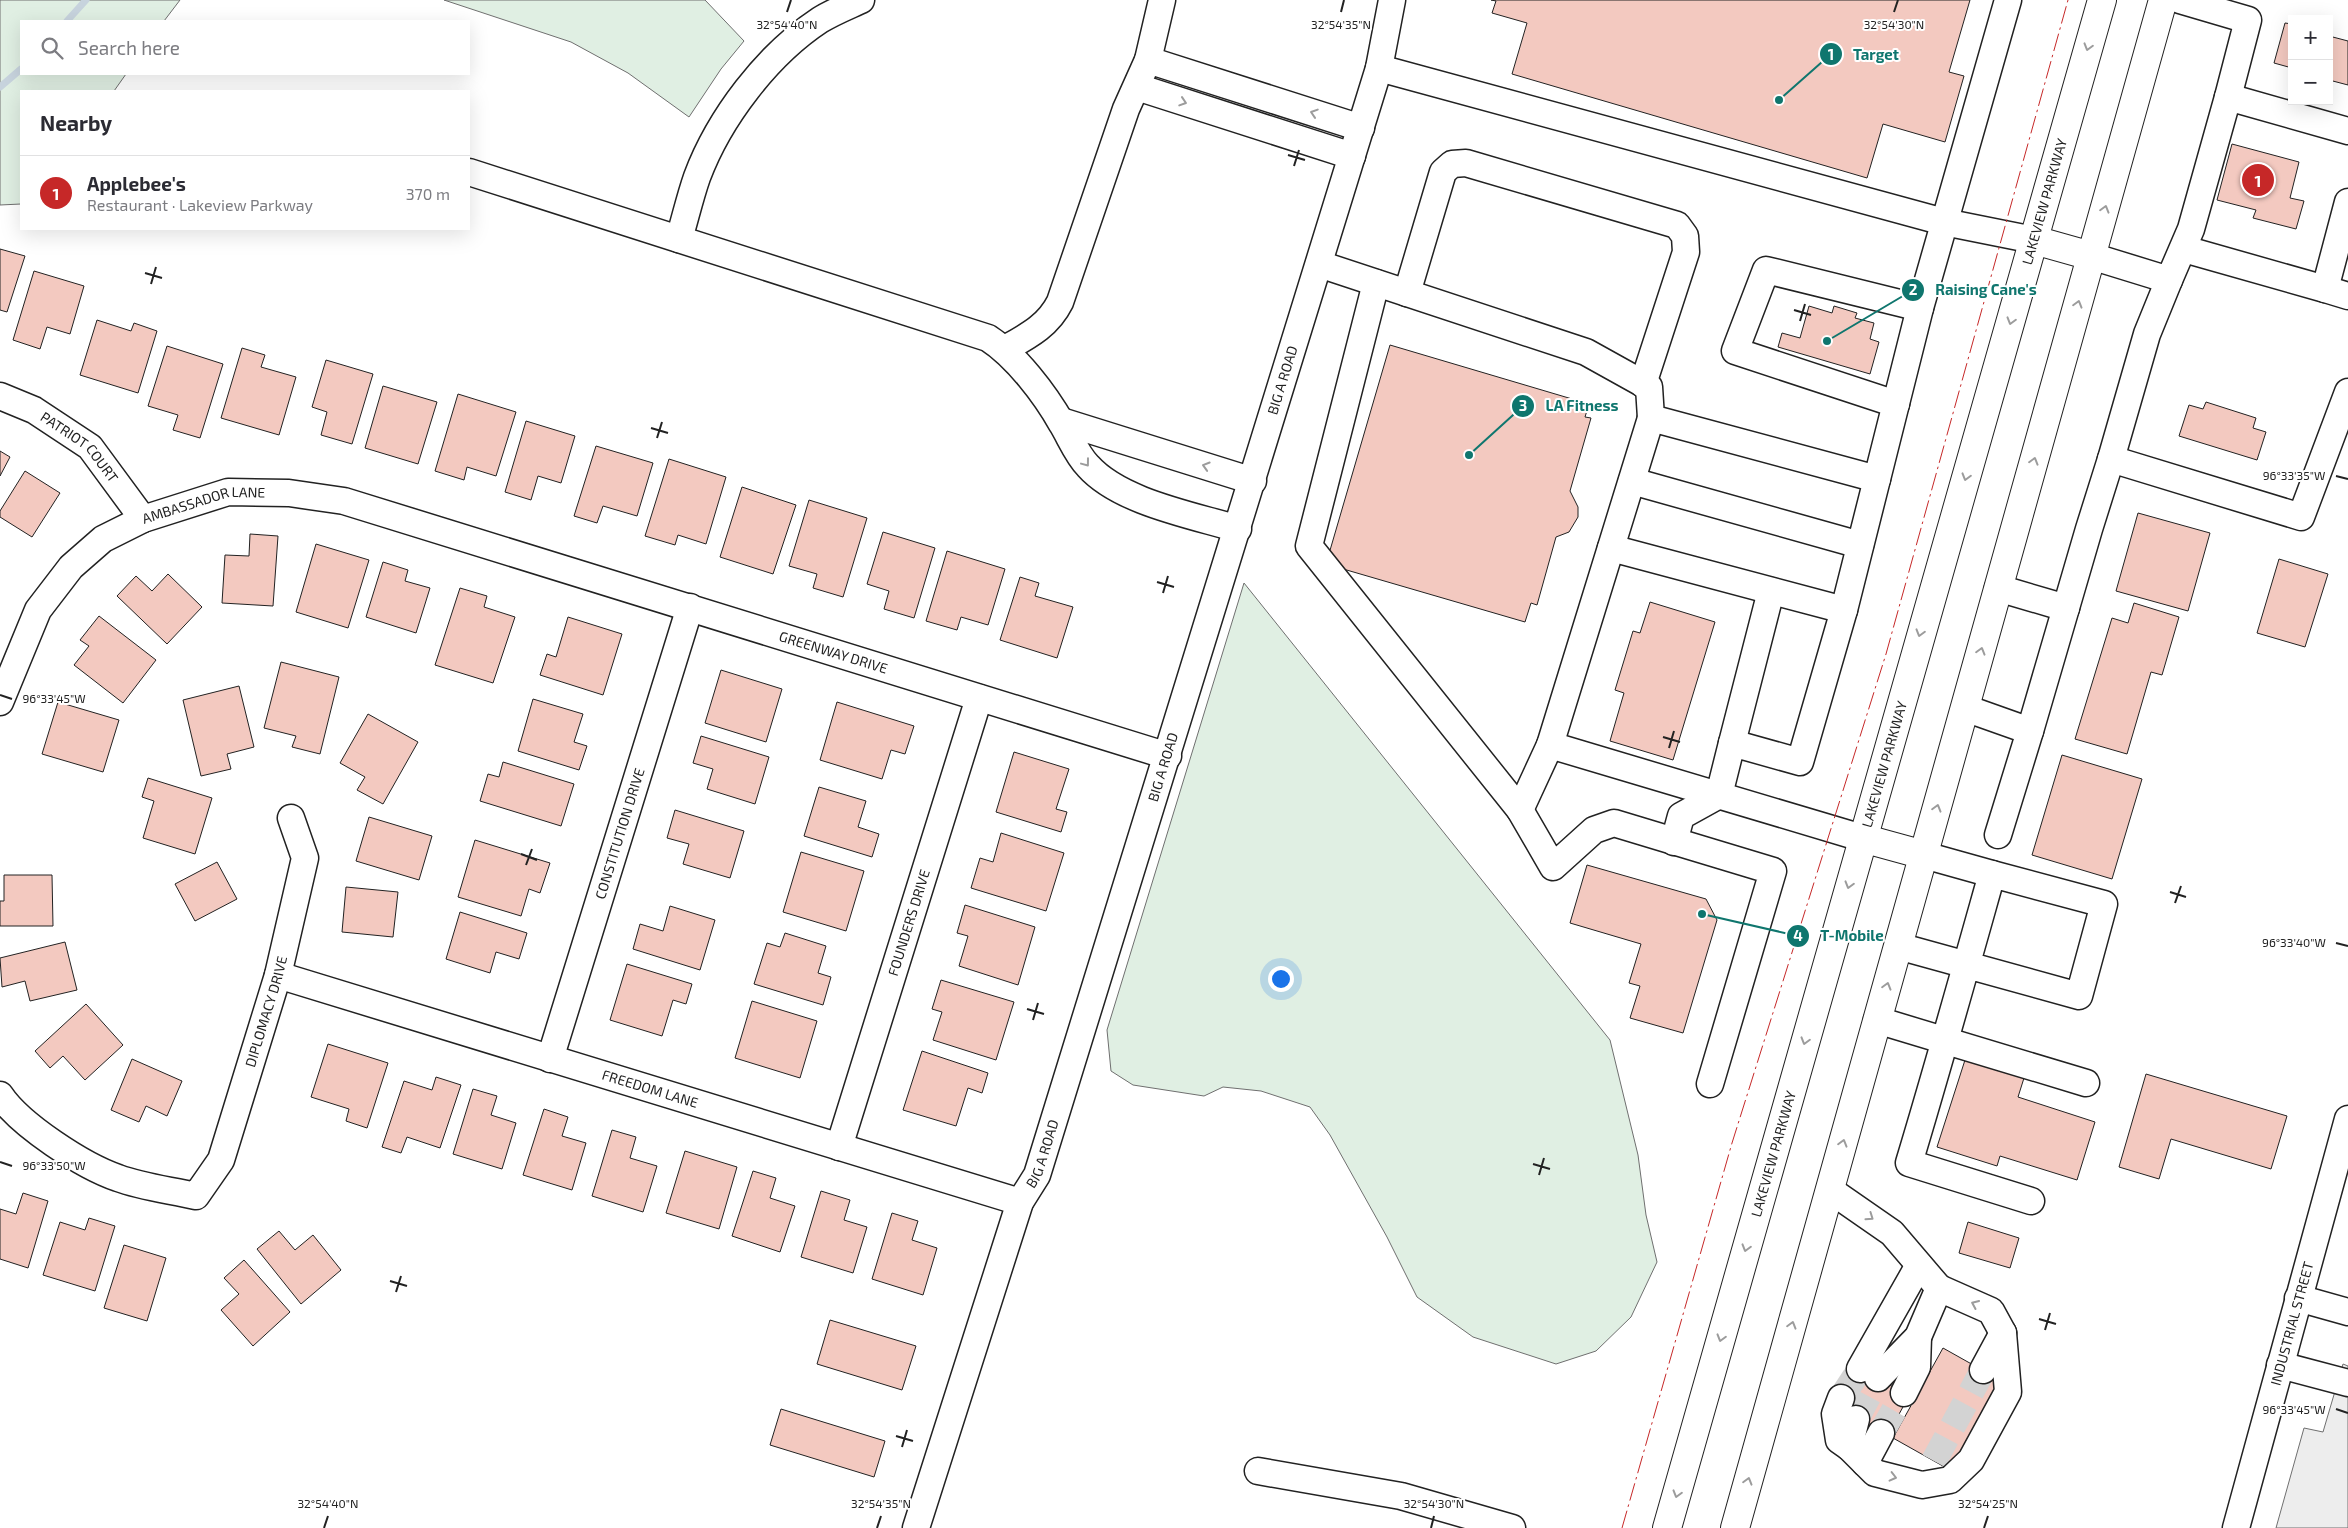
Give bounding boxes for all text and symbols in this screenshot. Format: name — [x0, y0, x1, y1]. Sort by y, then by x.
map controls — [2288, 15, 2333, 105]
button: + — [2288, 15, 2333, 60]
text: 32°54'40"N — [756, 17, 818, 31]
text: 32°54'35"N — [1311, 17, 1371, 31]
text: 32°54'30"N — [1864, 17, 1924, 31]
search box — [20, 20, 470, 75]
icon: search — [38, 34, 66, 62]
text: Search here — [78, 36, 180, 59]
callout: Target — [1818, 39, 1909, 69]
one-way arrow — [2084, 42, 2094, 50]
text: 1 — [1828, 45, 1834, 63]
text: Target — [1853, 45, 1899, 63]
button: − — [2288, 60, 2333, 105]
one-way arrow — [1179, 97, 1187, 107]
one-way arrow — [1310, 109, 1319, 119]
text: Nearby — [40, 110, 112, 135]
street label: LAKEVIEW PARKWAY — [2018, 136, 2070, 267]
pin: 1 — [2242, 161, 2274, 199]
text: Applebee's — [87, 172, 186, 195]
text: 1 — [53, 184, 59, 203]
text: 370 m — [406, 184, 450, 203]
text: Restaurant · Lakeview Parkway — [87, 195, 313, 214]
one-way arrow — [2099, 206, 2109, 214]
callout: Raising Cane's — [1900, 275, 2047, 305]
text: 2 — [1909, 280, 1918, 298]
text: Raising Cane's — [1935, 280, 2037, 298]
one-way arrow — [2072, 300, 2083, 309]
one-way arrow — [2006, 316, 2016, 324]
street label: BIG A ROAD — [1263, 343, 1301, 417]
callout: LA Fitness — [1510, 391, 1628, 421]
text: 3 — [1519, 396, 1527, 414]
text: LA Fitness — [1546, 396, 1618, 414]
street label: PATRIOT COURT — [38, 408, 122, 485]
one-way arrow — [2028, 456, 2039, 465]
one-way arrow — [1080, 457, 1089, 467]
one-way arrow — [1202, 462, 1211, 472]
text: 96°33'35"W — [2263, 468, 2325, 482]
one-way arrow — [1961, 472, 1971, 480]
street label: AMBASSADOR LANE — [140, 483, 266, 527]
street label: GREENWAY DRIVE — [777, 627, 890, 677]
one-way arrow — [1916, 628, 1926, 636]
one-way arrow — [1975, 648, 1985, 656]
text: 96°33'45"W — [22, 691, 86, 705]
street label: LAKEVIEW PARKWAY — [1858, 699, 1910, 829]
street label: BIG A ROAD — [1144, 730, 1181, 804]
street label: CONSTITUTION DRIVE — [591, 766, 648, 901]
one-way arrow — [1931, 804, 1941, 812]
street label: FOUNDERS DRIVE — [884, 867, 933, 978]
one-way arrow — [1844, 880, 1855, 889]
callout: T-Mobile — [1785, 921, 1894, 951]
text: 4 — [1793, 926, 1803, 944]
text: T-Mobile — [1820, 926, 1884, 944]
text: 96°33'40"W — [2262, 935, 2326, 949]
street label: DIPLOMACY DRIVE — [241, 954, 290, 1069]
your location — [1268, 966, 1294, 992]
one-way arrow — [1881, 983, 1891, 991]
one-way arrow — [1800, 1036, 1810, 1045]
street label: FREEDOM LANE — [600, 1066, 700, 1111]
street label: LAKEVIEW PARKWAY — [1747, 1089, 1799, 1219]
street label: BIG A ROAD — [1022, 1117, 1062, 1191]
one-way arrow — [1837, 1139, 1847, 1147]
text: 96°33'50"W — [22, 1158, 86, 1172]
one-way arrow — [1864, 1211, 1873, 1221]
one-way arrow — [1742, 1243, 1752, 1251]
street label: INDUSTRIAL STREET — [2266, 1260, 2317, 1387]
one-way arrow — [1971, 1300, 1980, 1311]
one-way arrow — [1786, 1321, 1796, 1329]
one-way arrow — [1716, 1333, 1727, 1342]
text: 96°33'45"W — [2262, 1402, 2326, 1416]
one-way arrow — [1888, 1472, 1896, 1482]
one-way arrow — [1742, 1477, 1752, 1486]
one-way arrow — [1672, 1489, 1682, 1498]
text: 32°54'40"N — [297, 1496, 359, 1510]
text: 32°54'35"N — [851, 1496, 911, 1510]
text: 32°54'30"N — [1404, 1496, 1464, 1510]
text: 32°54'25"N — [1958, 1496, 2018, 1510]

